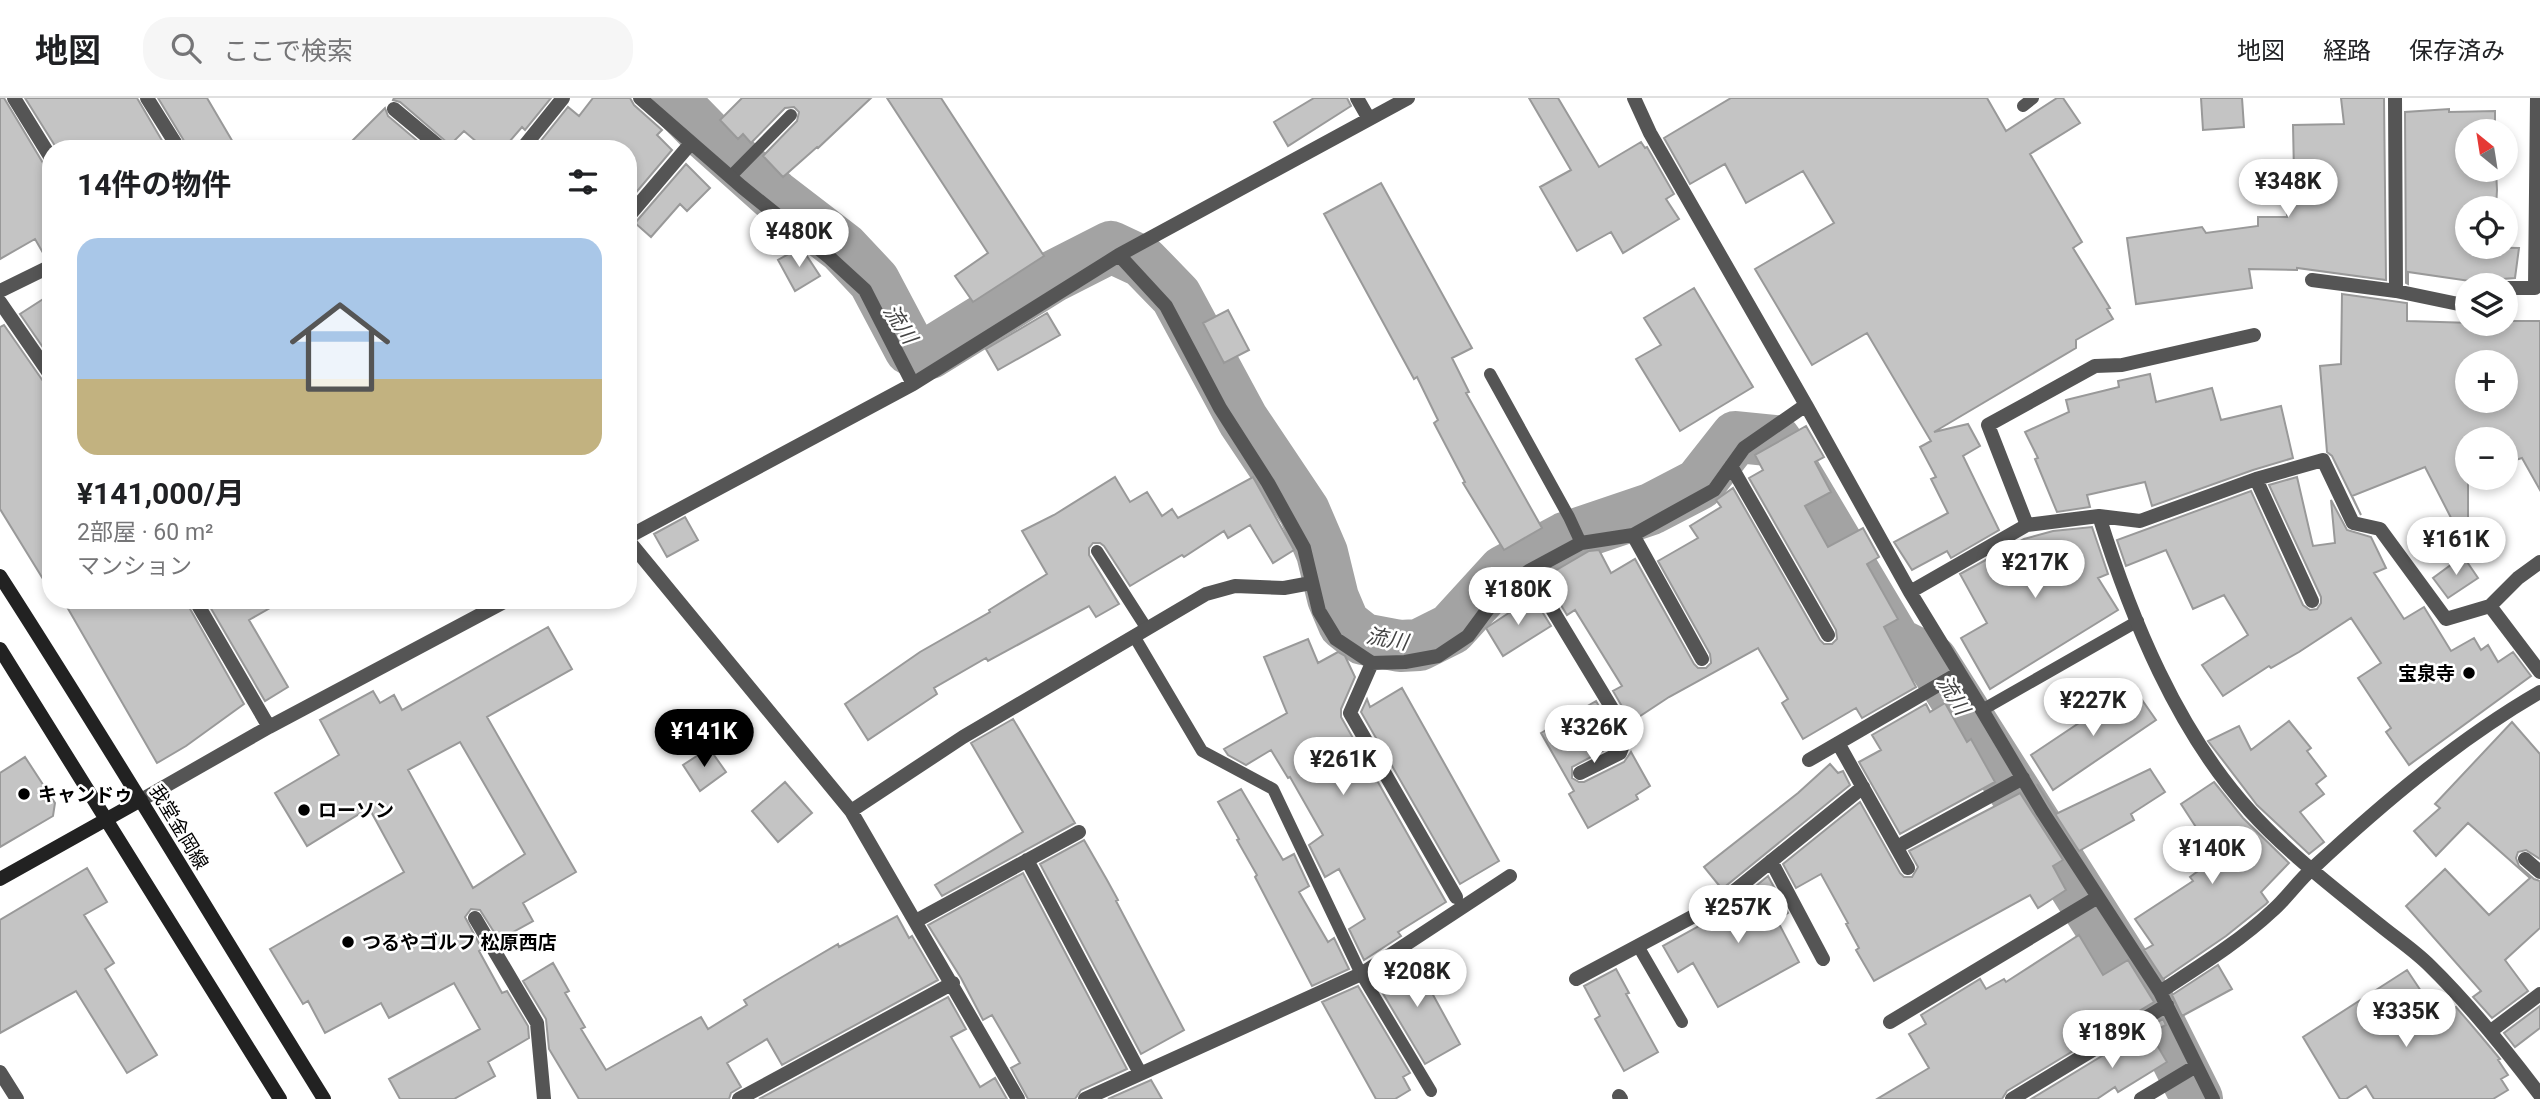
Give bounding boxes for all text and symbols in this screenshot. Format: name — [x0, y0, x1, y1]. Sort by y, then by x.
search box — [143, 17, 633, 80]
icon: search — [167, 29, 205, 67]
text: 地図 — [35, 31, 101, 70]
text: ここで検索 — [223, 36, 353, 66]
text: 地図 — [2237, 37, 2285, 65]
text: 経路 — [2323, 37, 2371, 65]
text: 保存済み — [2409, 37, 2505, 65]
north arrow — [2455, 119, 2518, 182]
map controls — [2455, 119, 2518, 490]
pin: ¥348K — [2239, 159, 2337, 219]
icon: filters — [564, 163, 602, 201]
text: 14件の物件 — [77, 167, 231, 202]
text: ¥348K — [2255, 168, 2321, 195]
button: locate — [2455, 196, 2518, 259]
pin: ¥480K — [750, 209, 848, 269]
text: ¥480K — [766, 218, 832, 245]
button: layers — [2455, 273, 2518, 336]
icon: home — [277, 284, 403, 410]
water label: 流川 — [878, 300, 923, 350]
button: + — [2455, 350, 2518, 413]
button: − — [2455, 427, 2518, 490]
text: ¥141,000/月 — [77, 476, 245, 511]
pin: ¥161K — [2407, 518, 2505, 577]
text: 2部屋 · 60 m² — [77, 519, 214, 546]
text: ¥161K — [2423, 526, 2489, 553]
pin: ¥217K — [1986, 540, 2084, 600]
text: ¥217K — [2002, 549, 2068, 576]
text: マンション — [77, 553, 192, 580]
pin: ¥180K — [1469, 568, 1567, 627]
text: ¥180K — [1485, 576, 1551, 603]
water label: 流川 — [1364, 624, 1412, 655]
place label: 宝泉寺 — [2398, 662, 2455, 685]
marker: 宝泉寺 — [2461, 665, 2477, 681]
water label: 流川 — [1932, 671, 1975, 721]
pin: ¥227K — [2044, 678, 2142, 738]
text: ¥227K — [2060, 687, 2126, 714]
pin: ¥326K — [1545, 706, 1643, 765]
pin: ¥141K — [655, 710, 753, 769]
text: ¥326K — [1561, 714, 1627, 741]
text: ¥141K — [671, 718, 737, 745]
pin: ¥261K — [1294, 738, 1392, 797]
text: ¥261K — [1310, 746, 1376, 773]
street label: 我堂金岡線 — [145, 780, 213, 874]
place label: キャンドゥ — [38, 783, 133, 806]
marker: キャンドゥ — [16, 786, 32, 802]
place label: ローソン — [318, 799, 394, 822]
marker: ローソン — [296, 802, 312, 818]
pin: ¥140K — [2163, 826, 2261, 886]
text: ¥140K — [2179, 835, 2245, 862]
pin: ¥257K — [1689, 886, 1787, 945]
text: ¥257K — [1705, 894, 1771, 921]
place label: つるやゴルフ 松原西店 — [362, 931, 557, 954]
marker: つるやゴルフ 松原西店 — [340, 934, 356, 950]
pin: ¥208K — [1368, 950, 1466, 1009]
text: ¥208K — [1384, 958, 1450, 985]
pin: ¥335K — [2357, 990, 2455, 1049]
text: ¥335K — [2373, 998, 2439, 1025]
pin: ¥189K — [2063, 1010, 2161, 1070]
text: ¥189K — [2079, 1019, 2145, 1046]

